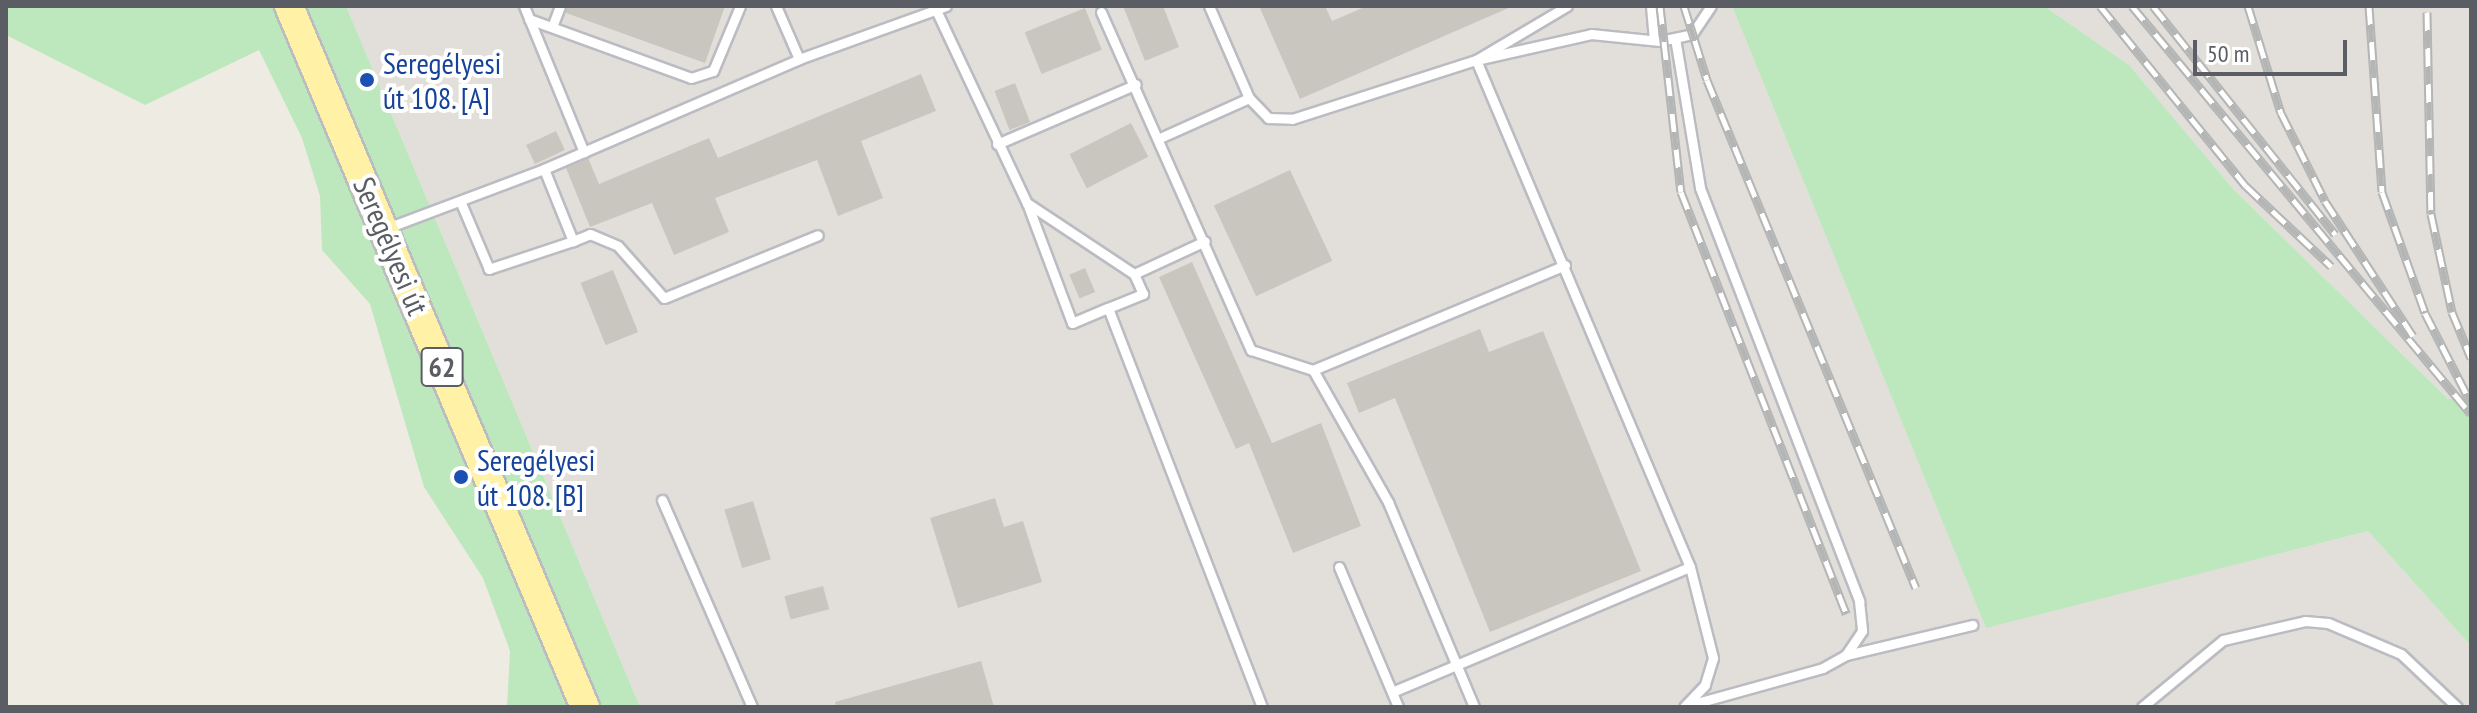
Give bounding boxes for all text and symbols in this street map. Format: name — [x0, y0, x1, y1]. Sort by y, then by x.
scale bar — [2197, 24, 2351, 74]
text: 50 m — [2207, 38, 2249, 69]
place label: Seregélyesi út 108. [A] — [383, 45, 501, 116]
marker: Seregélyesi út 108. [A] — [358, 71, 376, 89]
street label: Seregélyesi út — [346, 172, 436, 320]
road number: 62 — [420, 343, 464, 391]
place label: Seregélyesi út 108. [B] — [477, 442, 595, 512]
marker: Seregélyesi út 108. [B] — [452, 468, 470, 486]

